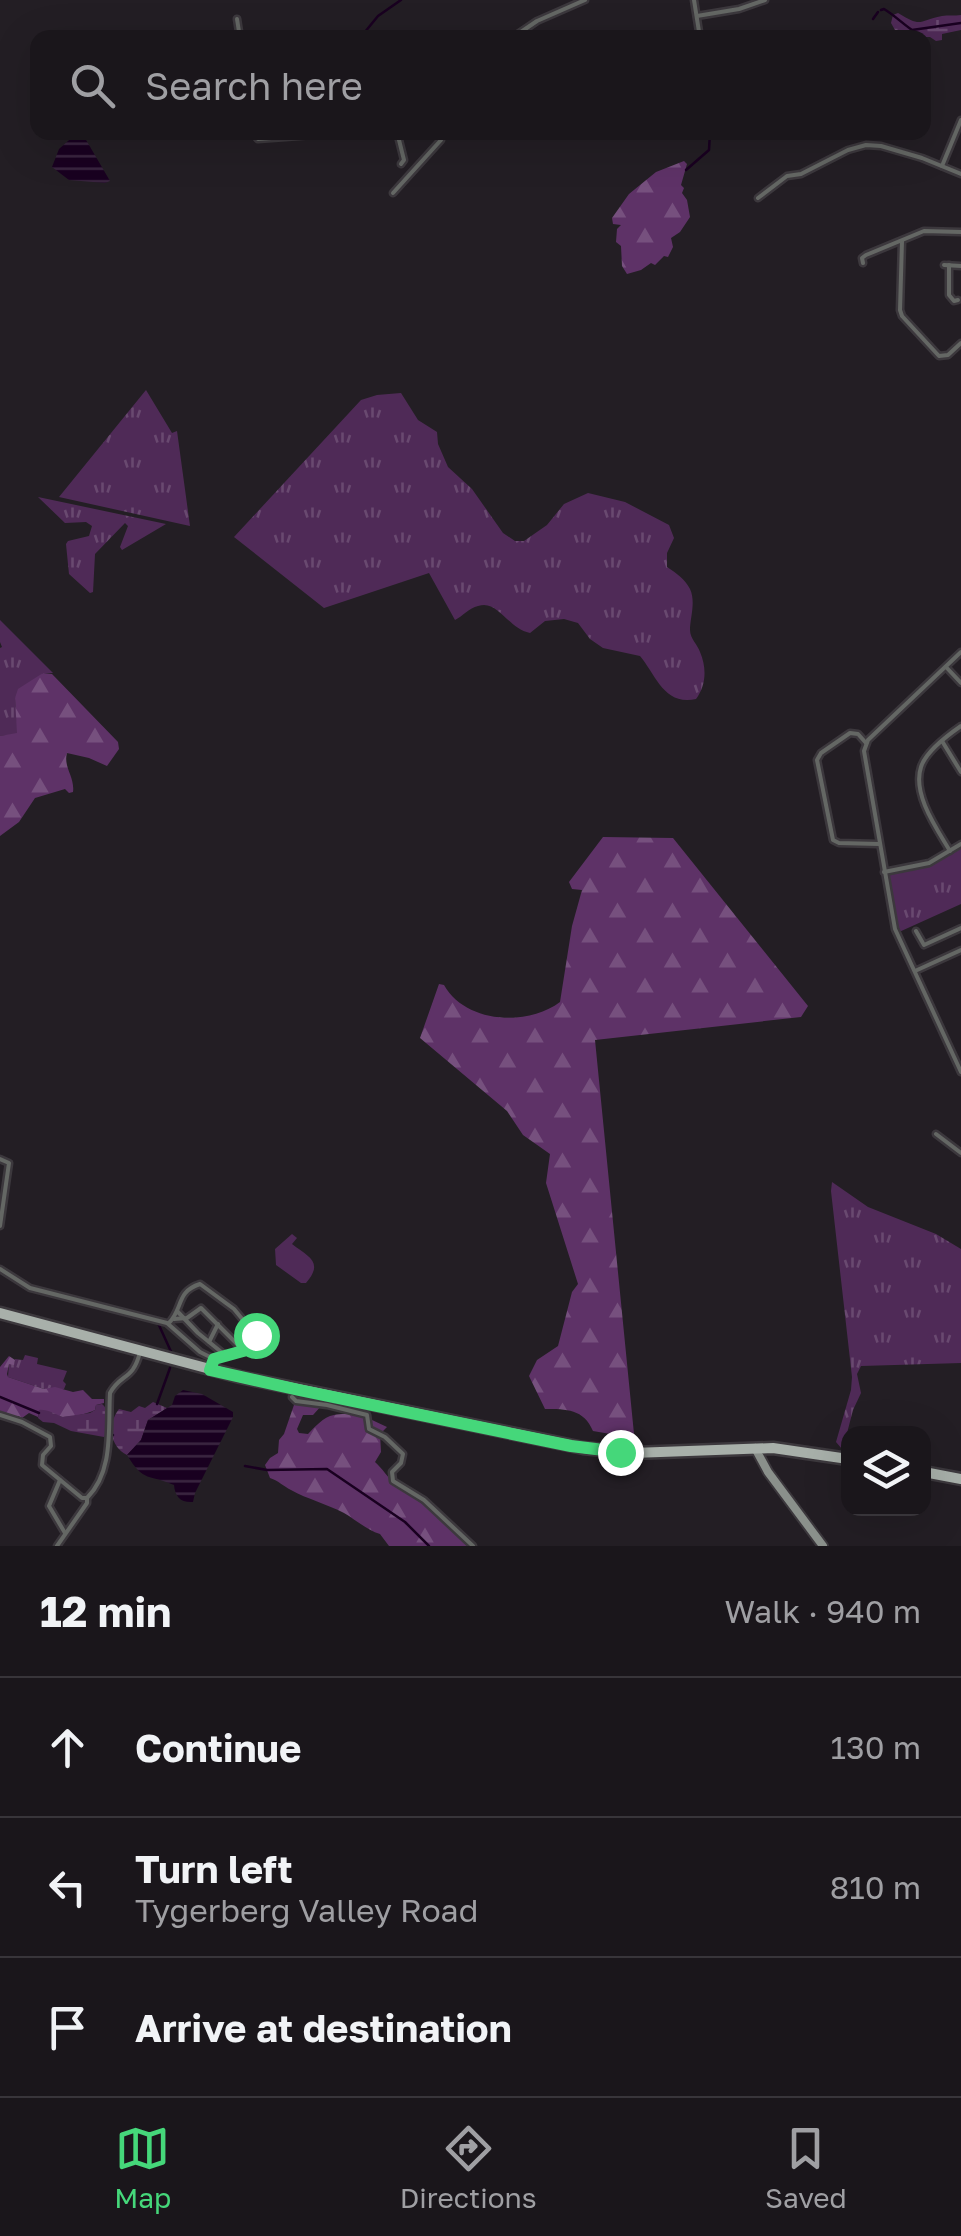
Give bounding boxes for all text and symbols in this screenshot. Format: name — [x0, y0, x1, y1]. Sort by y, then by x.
search box — [30, 30, 931, 140]
icon: search — [65, 58, 120, 113]
text: Search here — [145, 63, 363, 108]
route start — [234, 1313, 280, 1359]
map controls — [841, 1426, 931, 1516]
button: layers — [841, 1426, 931, 1516]
route end — [598, 1430, 644, 1476]
text: 12 min — [40, 1586, 171, 1636]
text: Walk · 940 m — [725, 1592, 921, 1630]
icon: ahead — [40, 1720, 95, 1775]
text: Continue — [135, 1725, 301, 1770]
text: 130 m — [831, 1728, 921, 1766]
text: Turn left — [135, 1846, 293, 1891]
icon: left — [40, 1860, 95, 1915]
text: 810 m — [830, 1868, 921, 1906]
text: Tygerberg Valley Road — [135, 1891, 478, 1929]
icon: arrive — [40, 2000, 95, 2055]
text: Arrive at destination — [135, 2005, 512, 2050]
tab: Map — [114, 2121, 171, 2214]
tab: Directions — [400, 2121, 537, 2214]
tab: Saved — [765, 2121, 847, 2214]

